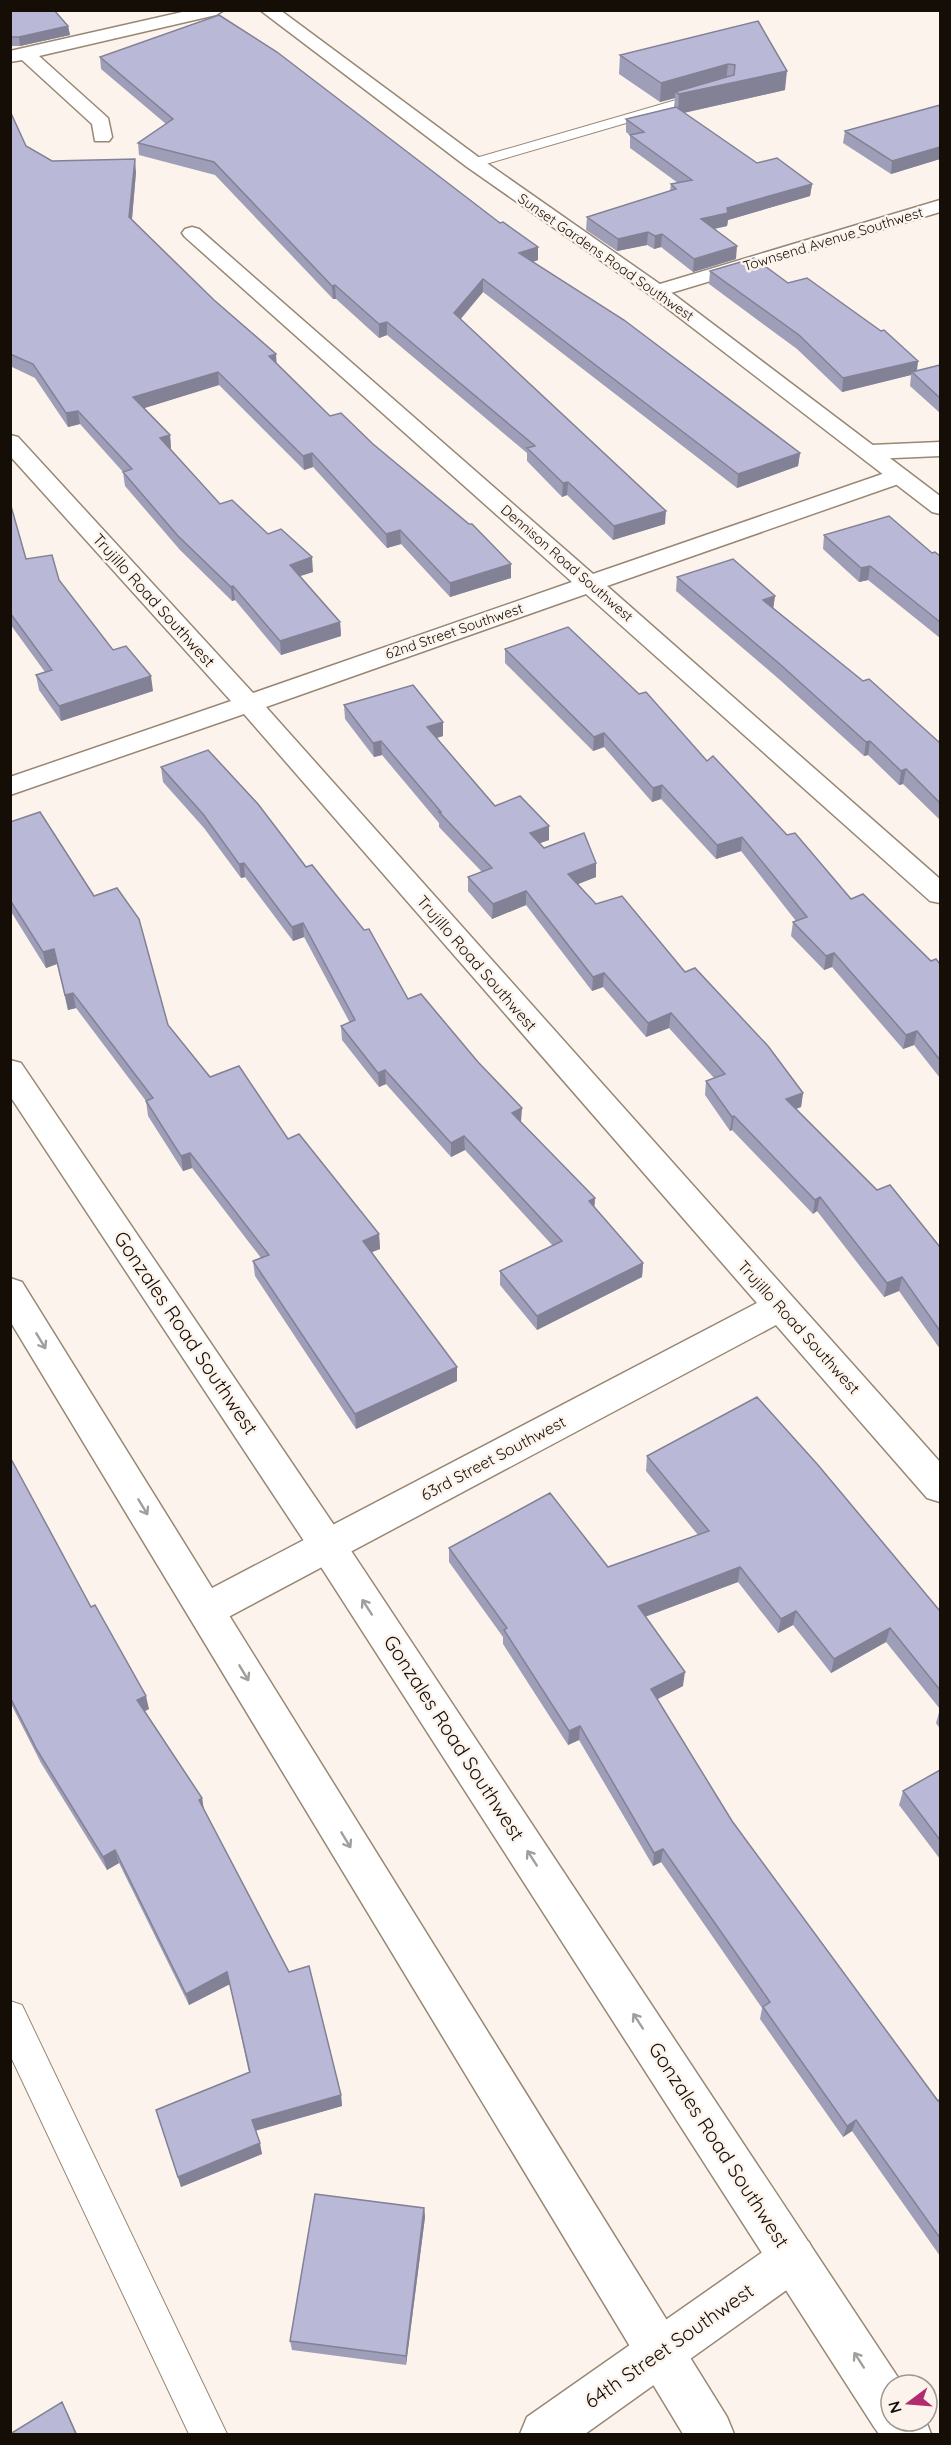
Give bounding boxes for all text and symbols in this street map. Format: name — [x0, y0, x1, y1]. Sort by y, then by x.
street label: Sunset Gardens Road Southwest — [515, 189, 698, 325]
street label: Townsend Avenue Southwest — [741, 203, 925, 275]
street label: Dennison Road Southwest — [497, 501, 637, 626]
street label: Trujillo Road Southwest — [89, 529, 219, 671]
street label: 62nd Street Southwest — [383, 599, 525, 663]
street label: Trujillo Road Southwest — [413, 891, 541, 1035]
street label: Gonzales Road Southwest — [109, 1226, 264, 1439]
street label: Trujillo Road Southwest — [734, 1256, 864, 1398]
one-way arrow — [35, 1332, 47, 1349]
street label: 63rd Street Southwest — [417, 1411, 569, 1505]
one-way arrow — [137, 1498, 149, 1515]
one-way arrow — [361, 1598, 374, 1615]
street label: Gonzales Road Southwest — [379, 1630, 530, 1845]
one-way arrow — [239, 1664, 251, 1681]
one-way arrow — [341, 1831, 353, 1848]
one-way arrow — [525, 1850, 537, 1867]
one-way arrow — [632, 2013, 644, 2030]
street label: Gonzales Road Southwest — [644, 2037, 795, 2252]
street label: 64th Street Southwest — [579, 2278, 758, 2413]
one-way arrow — [853, 2352, 866, 2369]
north arrow — [879, 2373, 939, 2433]
text: N — [883, 2399, 906, 2416]

